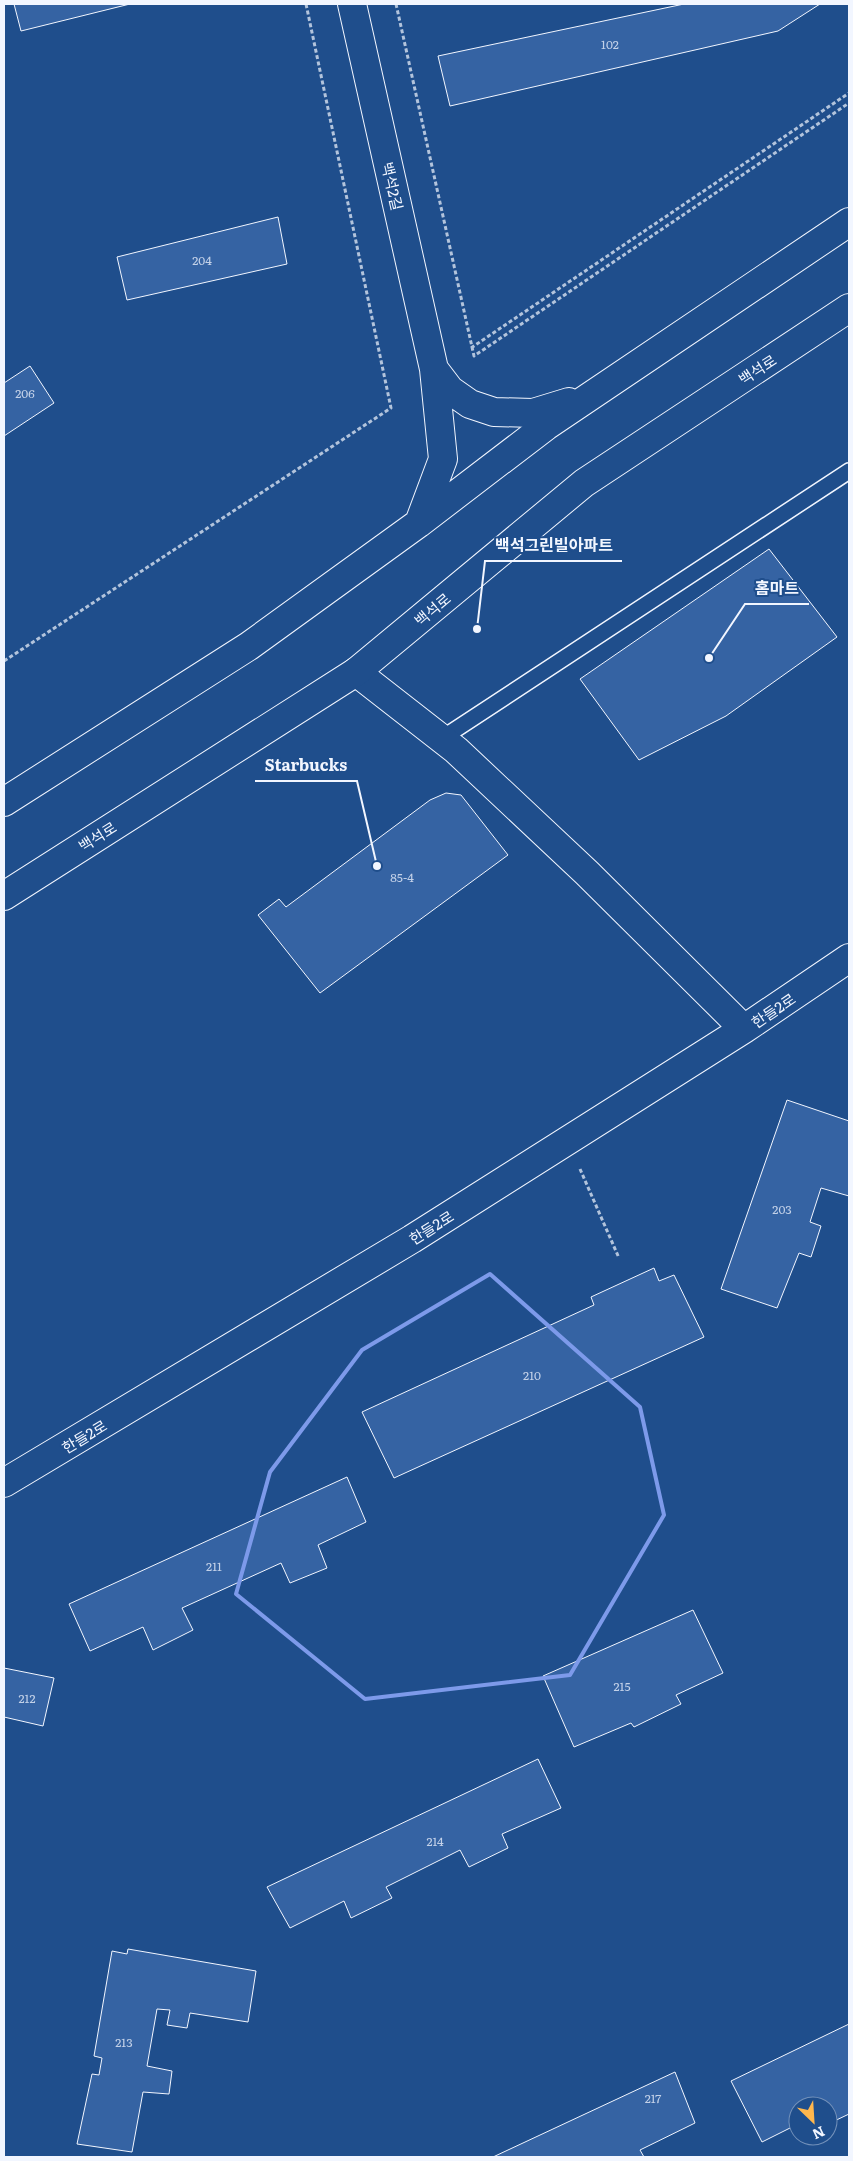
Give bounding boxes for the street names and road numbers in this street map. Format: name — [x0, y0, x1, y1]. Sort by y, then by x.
street label: 백석2길 — [376, 160, 410, 212]
street label: 백석로 — [733, 348, 781, 390]
street label: 백석로 — [409, 587, 455, 631]
street label: 백석로 — [73, 815, 121, 857]
street label: 한들2로 — [746, 987, 800, 1033]
street label: 한들2로 — [404, 1204, 458, 1250]
street label: 한들2로 — [57, 1414, 111, 1458]

